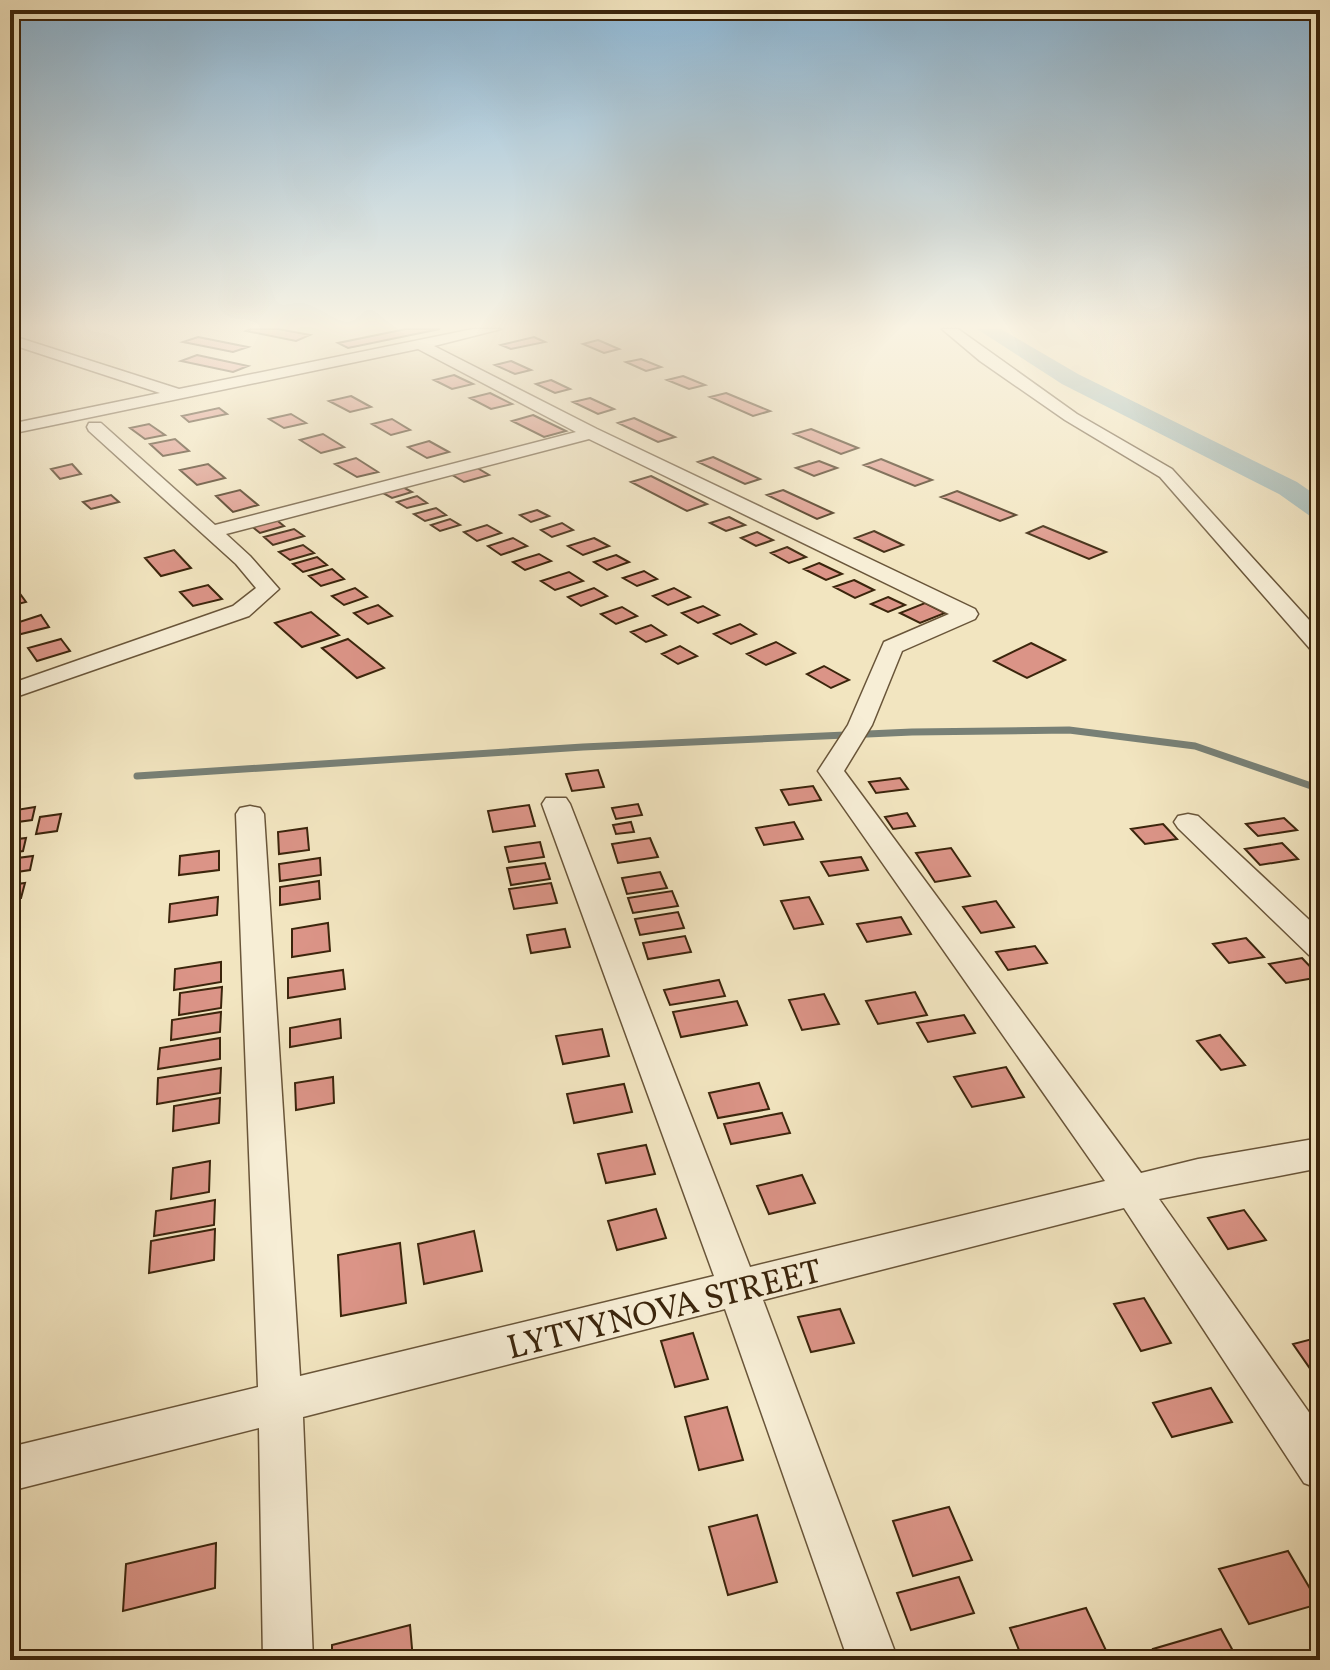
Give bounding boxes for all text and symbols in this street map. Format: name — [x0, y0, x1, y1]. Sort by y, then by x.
street label: LYTVYNOVA STREET — [503, 1250, 827, 1373]

